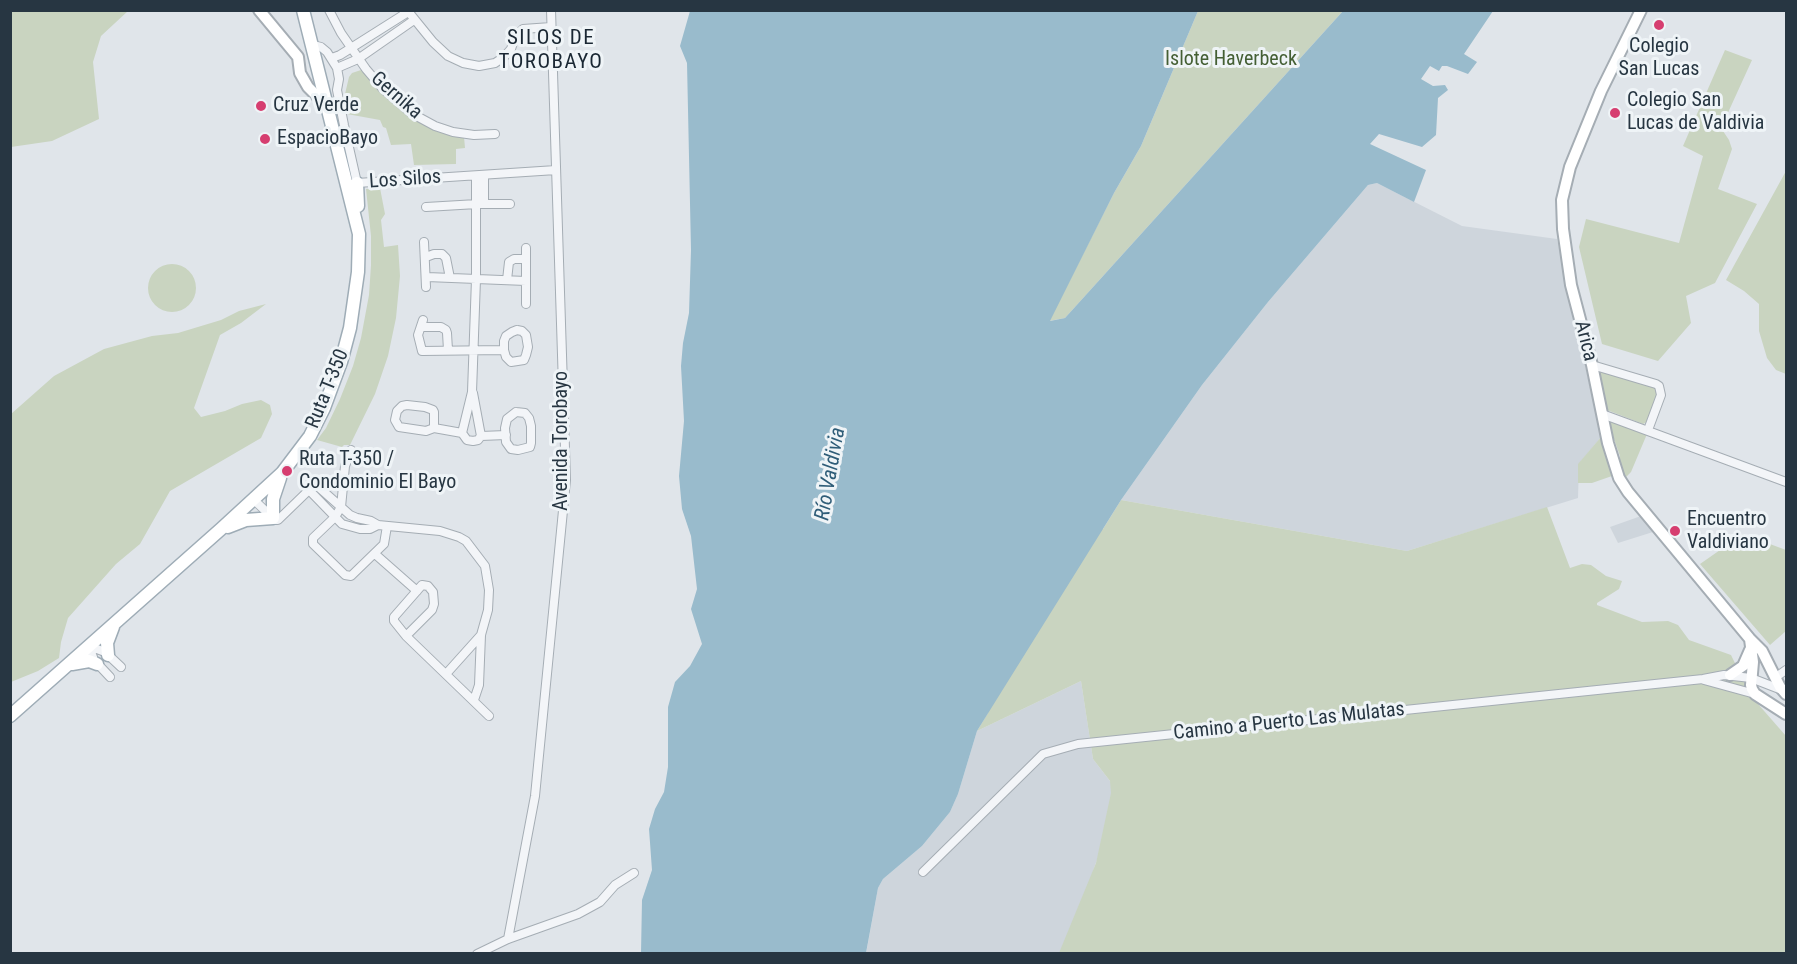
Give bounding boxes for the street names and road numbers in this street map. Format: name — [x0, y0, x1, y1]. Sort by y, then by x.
street label: Gernika — [365, 67, 427, 125]
street label: Los Silos — [368, 166, 442, 194]
street label: Arica — [1568, 318, 1602, 364]
street label: Ruta T-350 — [301, 346, 355, 432]
street label: Avenida Torobayo — [550, 371, 574, 511]
street label: Camino a Puerto Las Mulatas — [1172, 698, 1406, 746]

